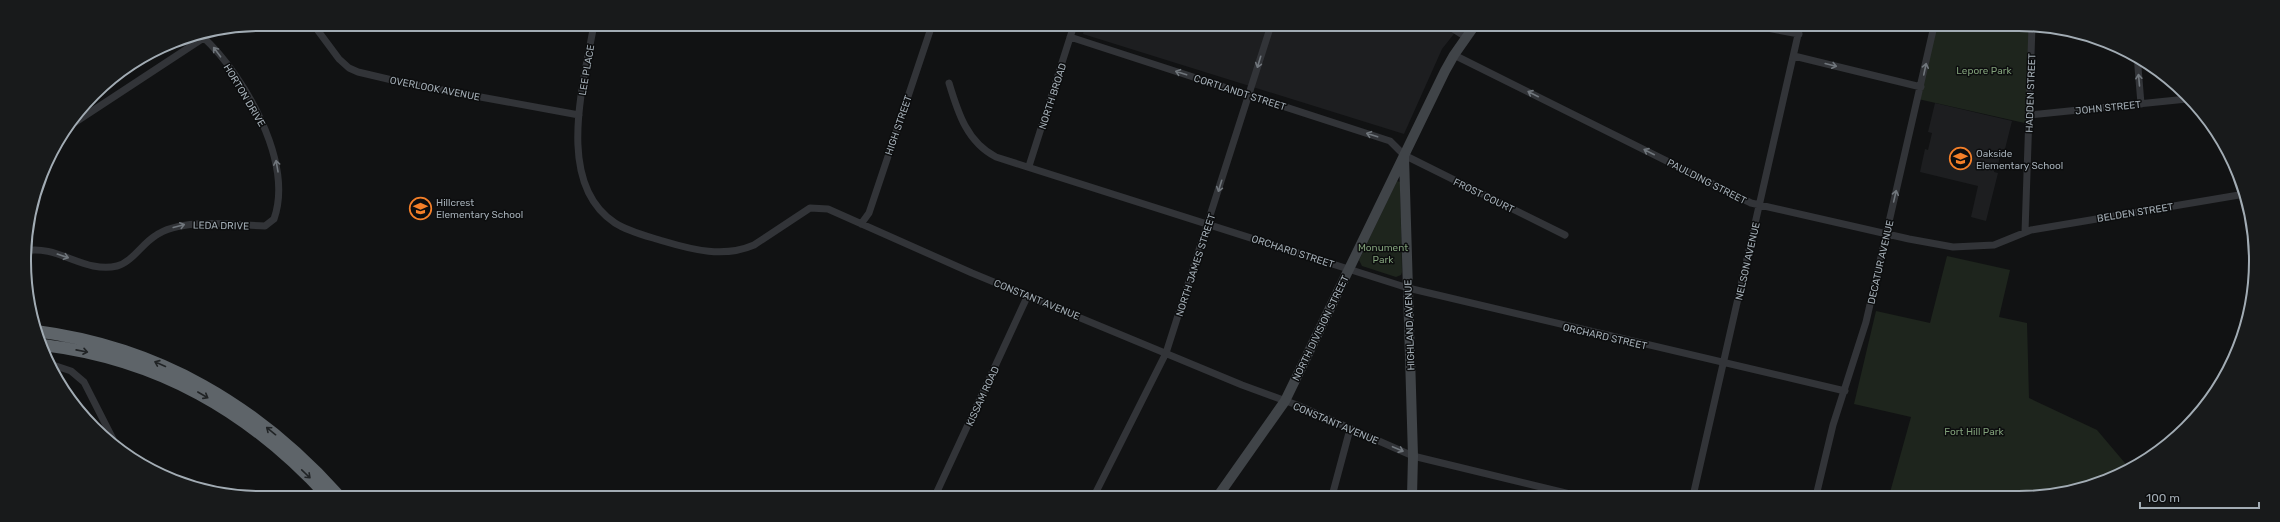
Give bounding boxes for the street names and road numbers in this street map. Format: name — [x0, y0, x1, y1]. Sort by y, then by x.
street label: LEE PLACE — [577, 44, 597, 97]
street label: HADDEN STREET — [2024, 53, 2038, 133]
street label: HORTON DRIVE — [221, 62, 268, 129]
street label: NORTH BROAD — [1037, 62, 1069, 131]
street label: CORTLANDT STREET — [1192, 72, 1287, 114]
street label: OVERLOOK AVENUE — [389, 74, 481, 104]
street label: HIGH STREET — [883, 94, 915, 157]
street label: JOHN STREET — [2075, 99, 2142, 117]
street label: PAULDING STREET — [1665, 157, 1748, 207]
street label: FROST COURT — [1451, 176, 1516, 216]
street label: BELDEN STREET — [2096, 201, 2174, 225]
street label: NORTH JAMES STREET — [1174, 212, 1218, 318]
street label: DECATUR AVENUE — [1865, 219, 1896, 305]
street label: LEDA DRIVE — [193, 220, 249, 232]
street label: NELSON AVENUE — [1733, 221, 1763, 301]
street label: ORCHARD STREET — [1250, 233, 1336, 271]
street label: NORTH DIVISION STREET — [1290, 274, 1352, 383]
street label: CONSTANT AVENUE — [992, 277, 1081, 323]
street label: HIGHLAND AVENUE — [1402, 279, 1418, 371]
street label: ORCHARD STREET — [1561, 321, 1648, 353]
street label: KISSAM ROAD — [964, 364, 1002, 428]
street label: CONSTANT AVENUE — [1291, 400, 1380, 447]

